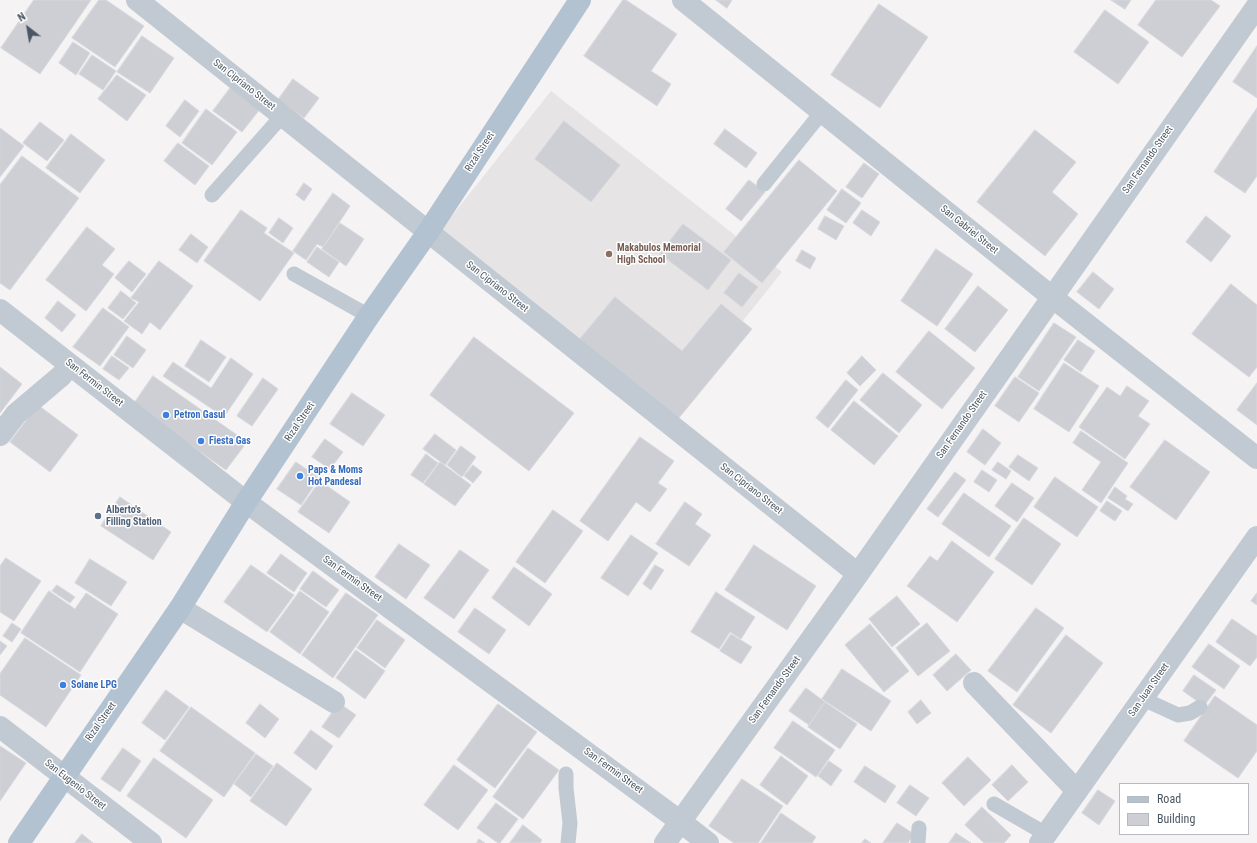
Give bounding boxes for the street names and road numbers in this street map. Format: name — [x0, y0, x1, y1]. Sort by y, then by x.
street label: San Cipriano Street — [210, 57, 278, 113]
street label: San Fernando Street — [1120, 124, 1176, 196]
street label: Rizal Street — [463, 130, 497, 174]
street label: San Gabriel Street — [938, 203, 1000, 257]
street label: San Cipriano Street — [463, 259, 531, 315]
street label: San Fermin Street — [63, 357, 125, 409]
street label: San Fernando Street — [934, 389, 990, 461]
street label: Rizal Street — [282, 400, 318, 444]
street label: San Cipriano Street — [717, 461, 785, 517]
street label: San Fermin Street — [320, 554, 384, 604]
street label: San Fernando Street — [747, 654, 803, 726]
street label: San Juan Street — [1126, 661, 1172, 719]
street label: Rizal Street — [83, 700, 119, 744]
street label: San Fermin Street — [581, 746, 645, 796]
street label: San Eugenio Street — [42, 757, 108, 813]

